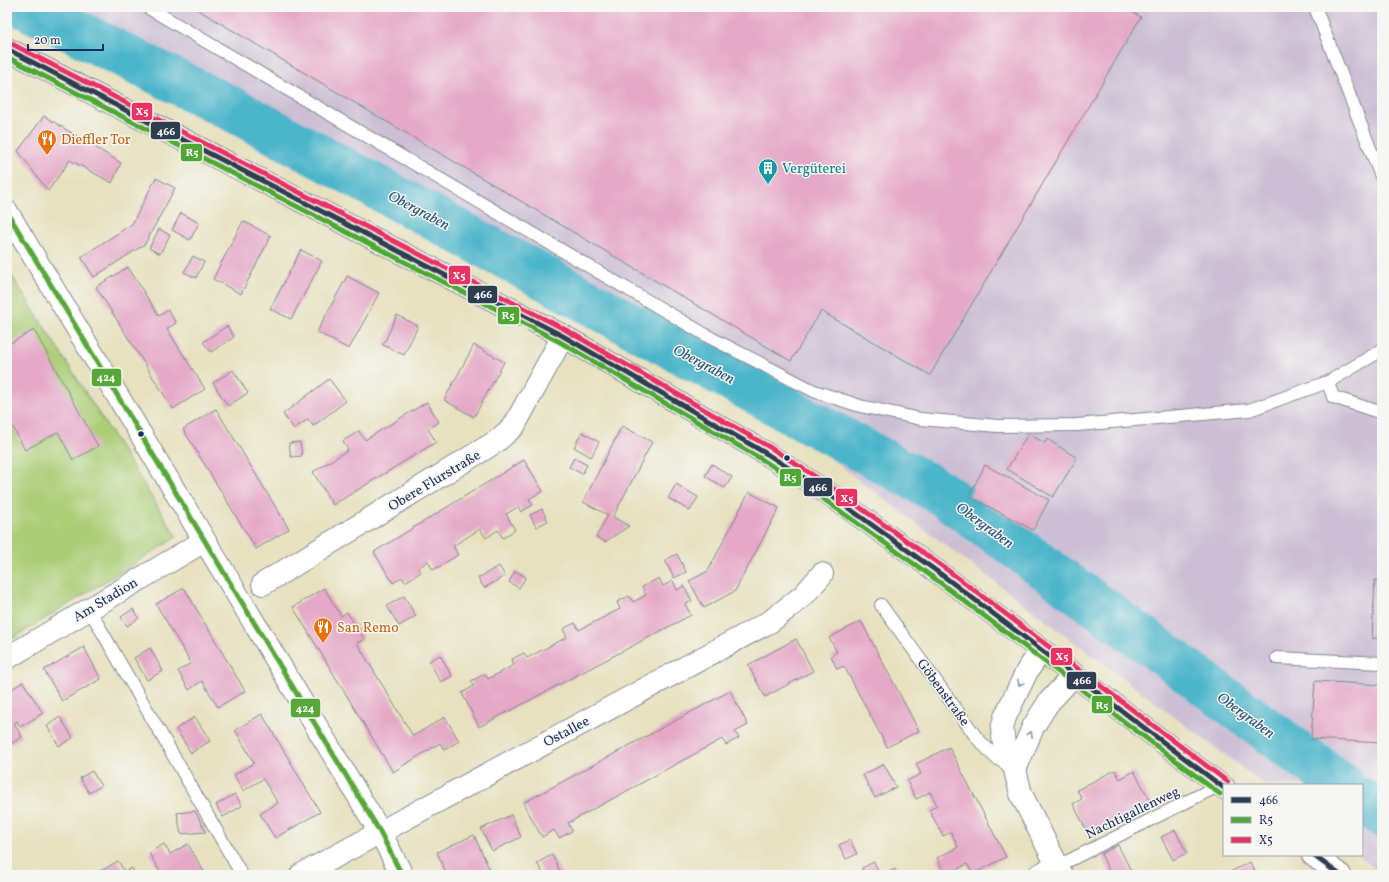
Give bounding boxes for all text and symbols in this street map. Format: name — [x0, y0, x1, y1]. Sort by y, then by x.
scale bar — [28, 26, 103, 52]
text: 20 m — [34, 33, 61, 49]
line badge: X5 — [131, 102, 153, 121]
text: X5 — [136, 105, 149, 120]
line badge: 466 — [150, 121, 181, 140]
text: 466 — [157, 125, 175, 140]
restaurant icon: Dieffler Tor — [36, 128, 58, 156]
place label: Dieffler Tor — [61, 131, 131, 150]
line badge: R5 — [180, 143, 203, 162]
text: R5 — [185, 146, 199, 161]
building icon: Vergüterei — [757, 157, 779, 185]
place label: Vergüterei — [782, 160, 846, 179]
water label: Obergraben — [384, 186, 453, 236]
line badge: X5 — [448, 265, 471, 285]
text: X5 — [453, 269, 466, 284]
line badge: 466 — [467, 285, 498, 304]
text: 466 — [474, 288, 492, 303]
line badge: R5 — [497, 306, 520, 325]
text: R5 — [501, 309, 515, 324]
water label: Obergraben — [669, 340, 738, 390]
line badge: 424 — [91, 368, 122, 387]
text: 424 — [97, 371, 116, 386]
unlabelled marker — [136, 429, 146, 439]
street label: Obere Flurstraße — [385, 446, 485, 516]
unlabelled marker — [782, 453, 792, 463]
line badge: R5 — [779, 468, 802, 487]
text: R5 — [783, 471, 797, 486]
line badge: 466 — [803, 477, 833, 497]
text: 466 — [809, 481, 827, 496]
line badge: X5 — [835, 488, 858, 507]
text: X5 — [841, 492, 854, 507]
water label: Obergraben — [951, 498, 1018, 555]
street label: Am Stadion — [70, 573, 142, 627]
restaurant icon: San Remo — [312, 616, 334, 644]
place label: San Remo — [337, 619, 399, 638]
line badge: X5 — [1050, 647, 1073, 666]
text: X5 — [1056, 650, 1069, 665]
street label: Göbenstraße — [912, 655, 974, 731]
line badge: 466 — [1066, 671, 1097, 690]
text: 466 — [1073, 674, 1091, 689]
one-way arrow — [1018, 679, 1025, 686]
water label: Obergraben — [1212, 688, 1279, 745]
line badge: R5 — [1091, 695, 1113, 714]
line badge: 424 — [290, 698, 321, 718]
text: R5 — [1095, 699, 1109, 714]
text: 424 — [296, 702, 315, 717]
street label: Ostallee — [540, 712, 593, 752]
one-way arrow — [1025, 731, 1033, 738]
street label: Nachtigallenweg — [1083, 782, 1183, 844]
legend — [1223, 784, 1363, 856]
text: 466 — [1259, 793, 1278, 809]
text: R5 — [1259, 813, 1273, 829]
text: X5 — [1259, 833, 1273, 849]

